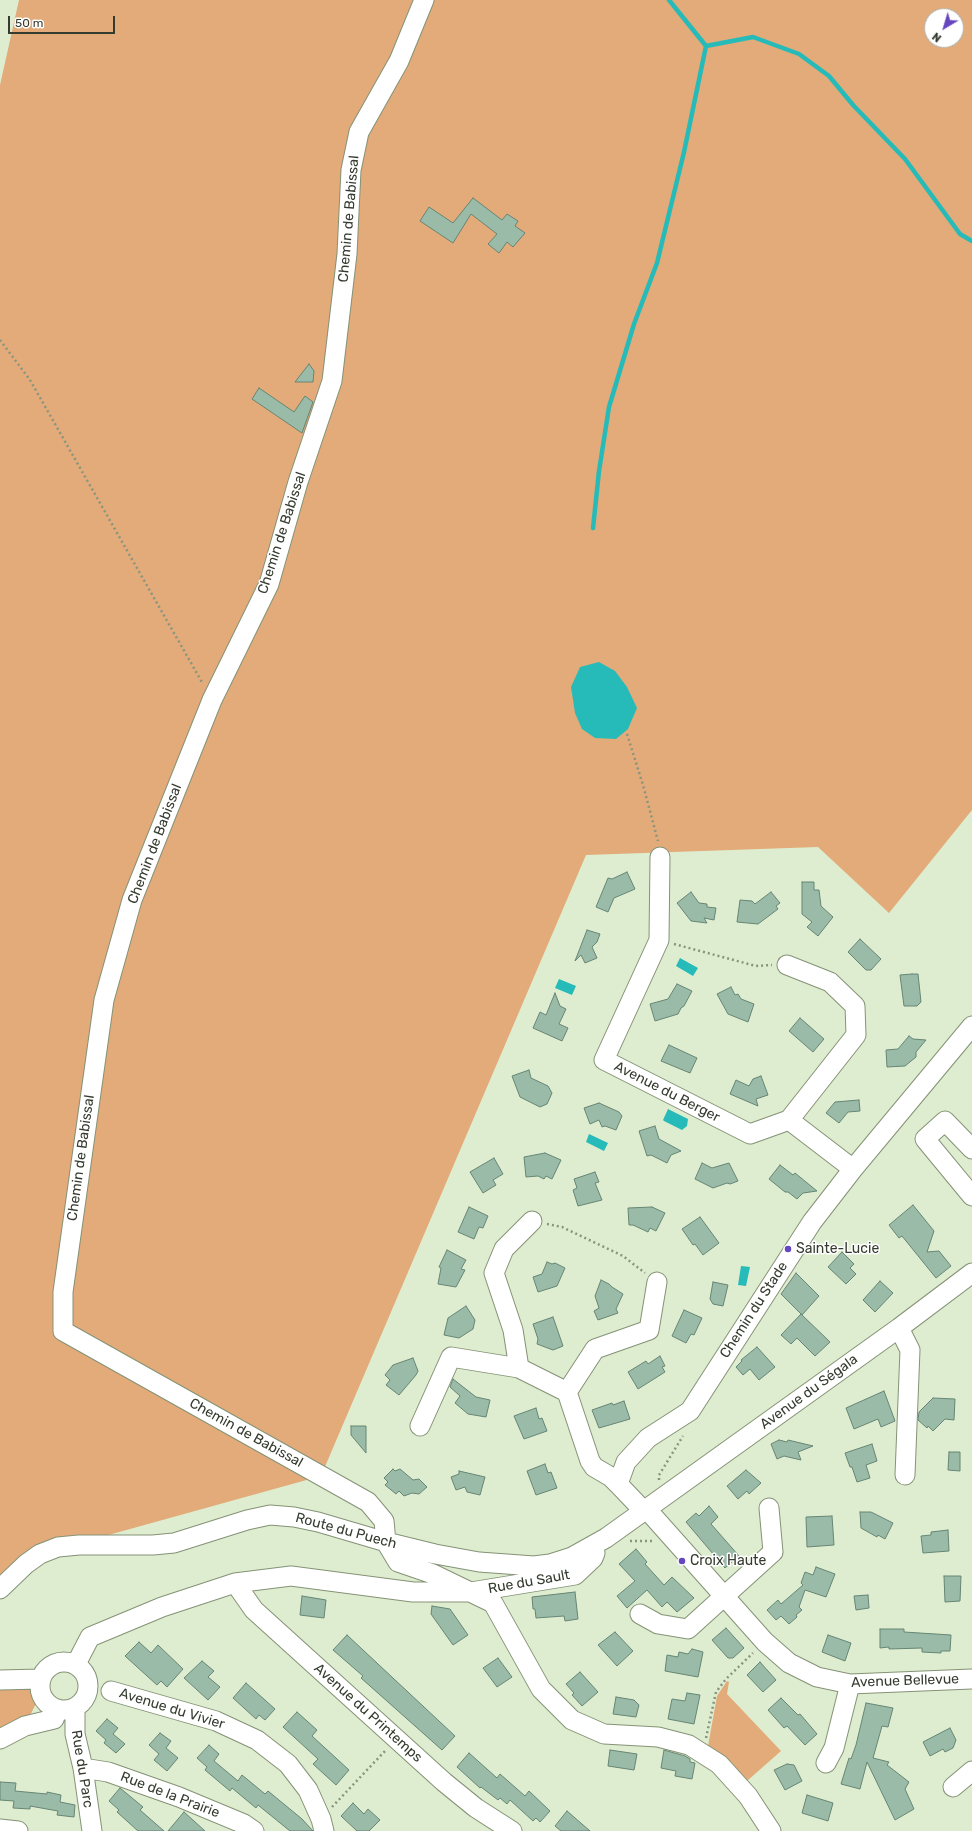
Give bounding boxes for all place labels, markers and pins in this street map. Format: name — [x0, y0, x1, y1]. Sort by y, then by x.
place label: Sainte-Lucie — [796, 1241, 879, 1257]
marker: Sainte-Lucie — [783, 1244, 793, 1254]
place label: Croix Haute — [690, 1553, 766, 1569]
marker: Croix Haute — [677, 1556, 687, 1566]

